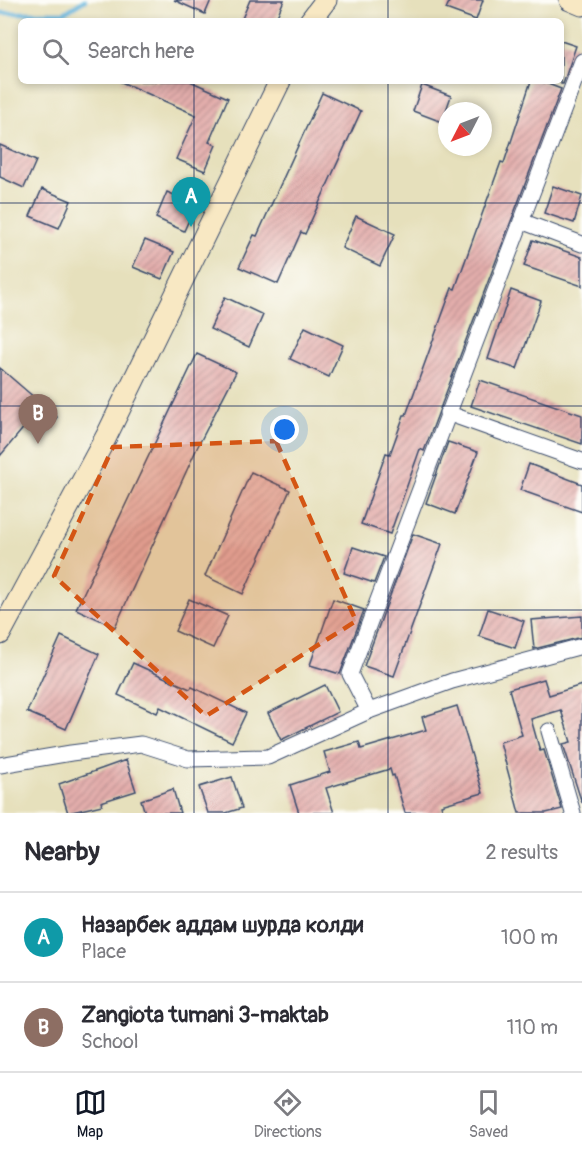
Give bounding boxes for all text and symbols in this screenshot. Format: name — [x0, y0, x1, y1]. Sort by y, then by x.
search box — [18, 18, 564, 84]
icon: search — [39, 35, 72, 68]
text: Search here — [87, 37, 194, 65]
north arrow — [438, 102, 492, 156]
pin: A — [172, 178, 210, 227]
pin: B — [18, 394, 57, 444]
your location — [270, 415, 299, 444]
text: Nearby — [24, 836, 100, 868]
text: 2 results — [486, 840, 558, 865]
text: Назарбек аддам шурда колди — [81, 911, 363, 939]
text: A — [37, 925, 50, 950]
text: 100 m — [501, 925, 558, 950]
text: Place — [81, 939, 126, 964]
text: Zangiota tumani 3-maktab — [81, 1001, 329, 1029]
text: B — [38, 1015, 49, 1040]
text: 110 m — [507, 1015, 558, 1040]
text: School — [81, 1029, 138, 1054]
tab: Map — [74, 1086, 107, 1142]
tab: Directions — [254, 1086, 322, 1142]
tab: Saved — [469, 1086, 508, 1142]

